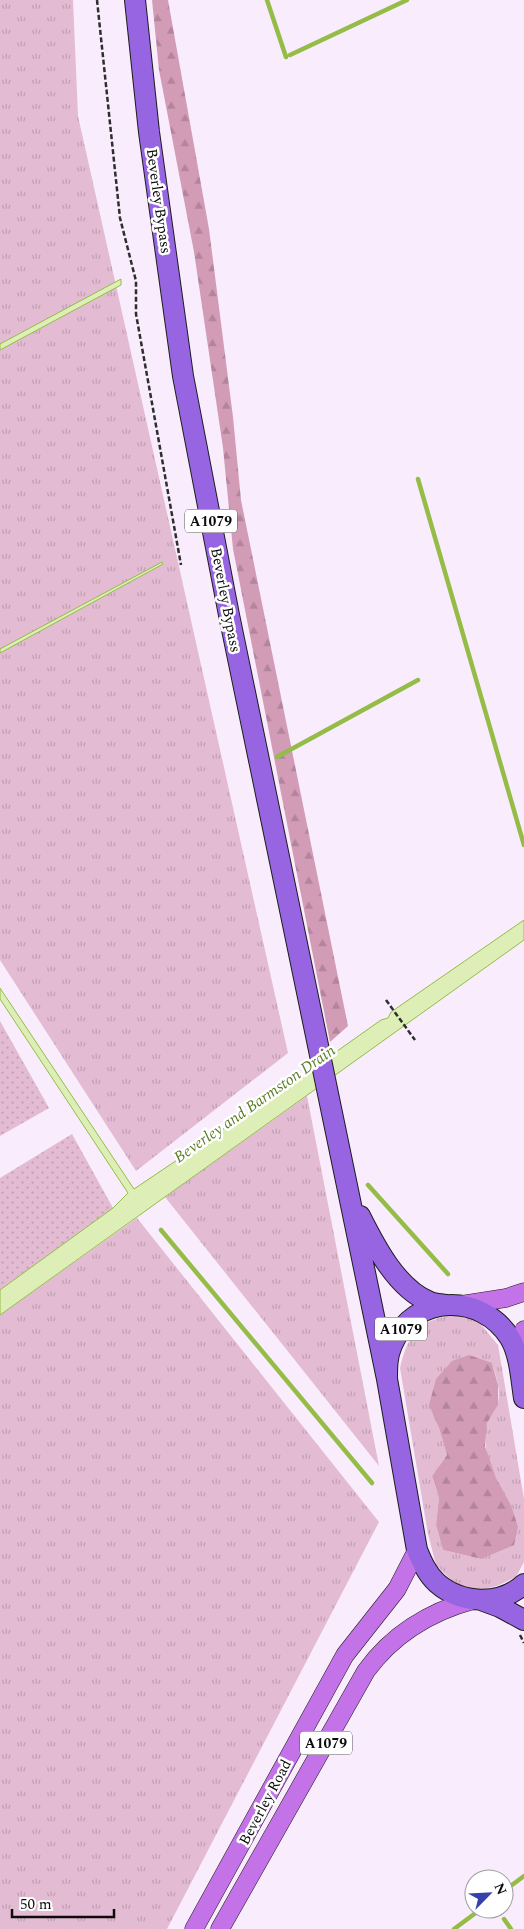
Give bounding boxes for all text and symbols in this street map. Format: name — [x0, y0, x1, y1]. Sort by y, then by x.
street label: Beverley Bypass — [140, 147, 177, 255]
road number: A1079 — [185, 510, 237, 532]
street label: Beverley Bypass — [204, 546, 247, 654]
water label: Beverley and Barmston Drain — [169, 1038, 341, 1169]
road number: A1079 — [375, 1318, 427, 1340]
road number: A1079 — [300, 1732, 352, 1755]
street label: Beverley Road — [233, 1755, 298, 1849]
north arrow — [464, 1869, 514, 1919]
text: N — [489, 1879, 512, 1898]
scale bar — [12, 1886, 115, 1918]
text: 50 m — [20, 1893, 52, 1916]

